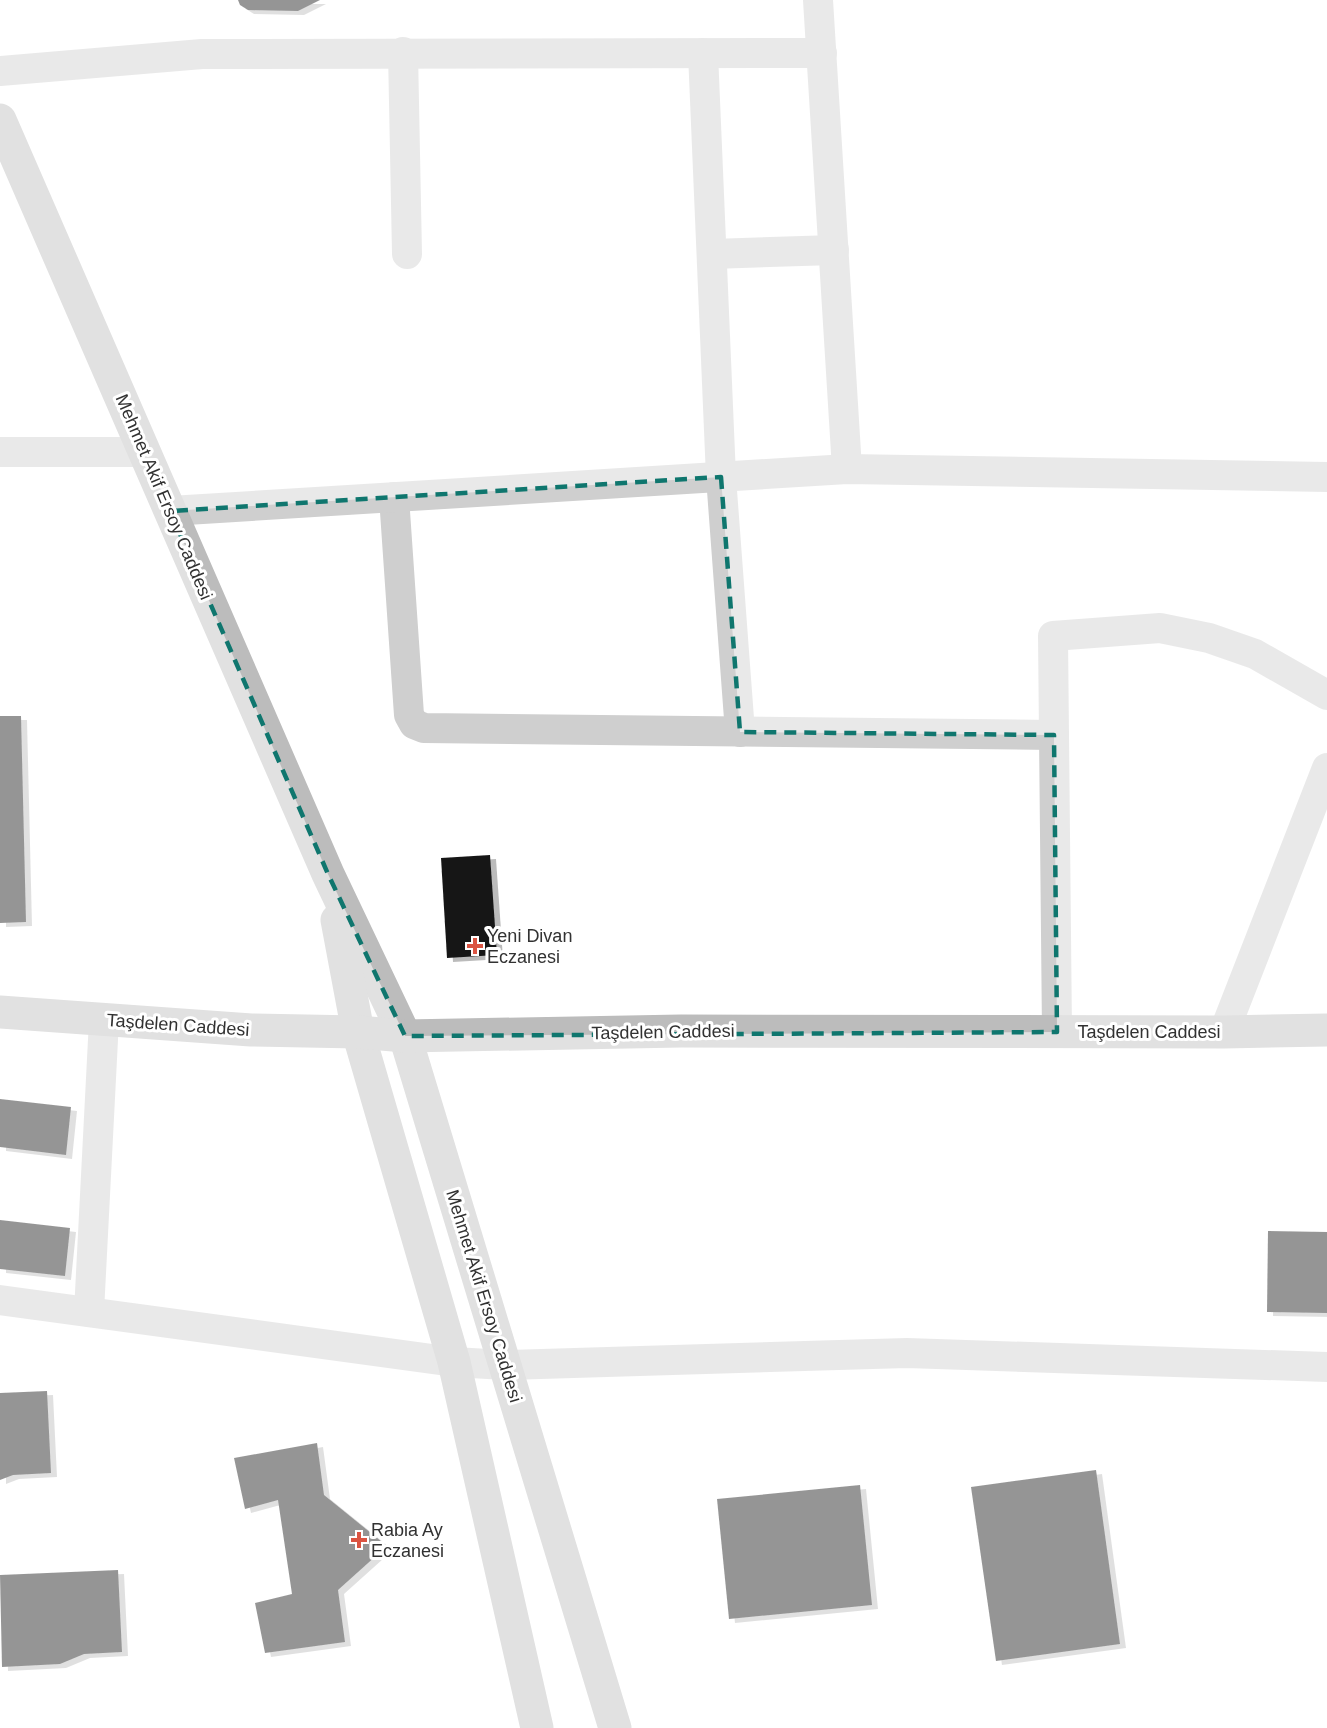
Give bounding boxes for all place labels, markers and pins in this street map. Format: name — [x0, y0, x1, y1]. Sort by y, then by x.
place label: Yeni Divan Eczanesi — [487, 926, 572, 967]
marker: Yeni Divan Eczanesi — [468, 939, 482, 953]
place label: Rabia Ay Eczanesi — [371, 1520, 444, 1561]
marker: Rabia Ay Eczanesi — [352, 1533, 366, 1547]

